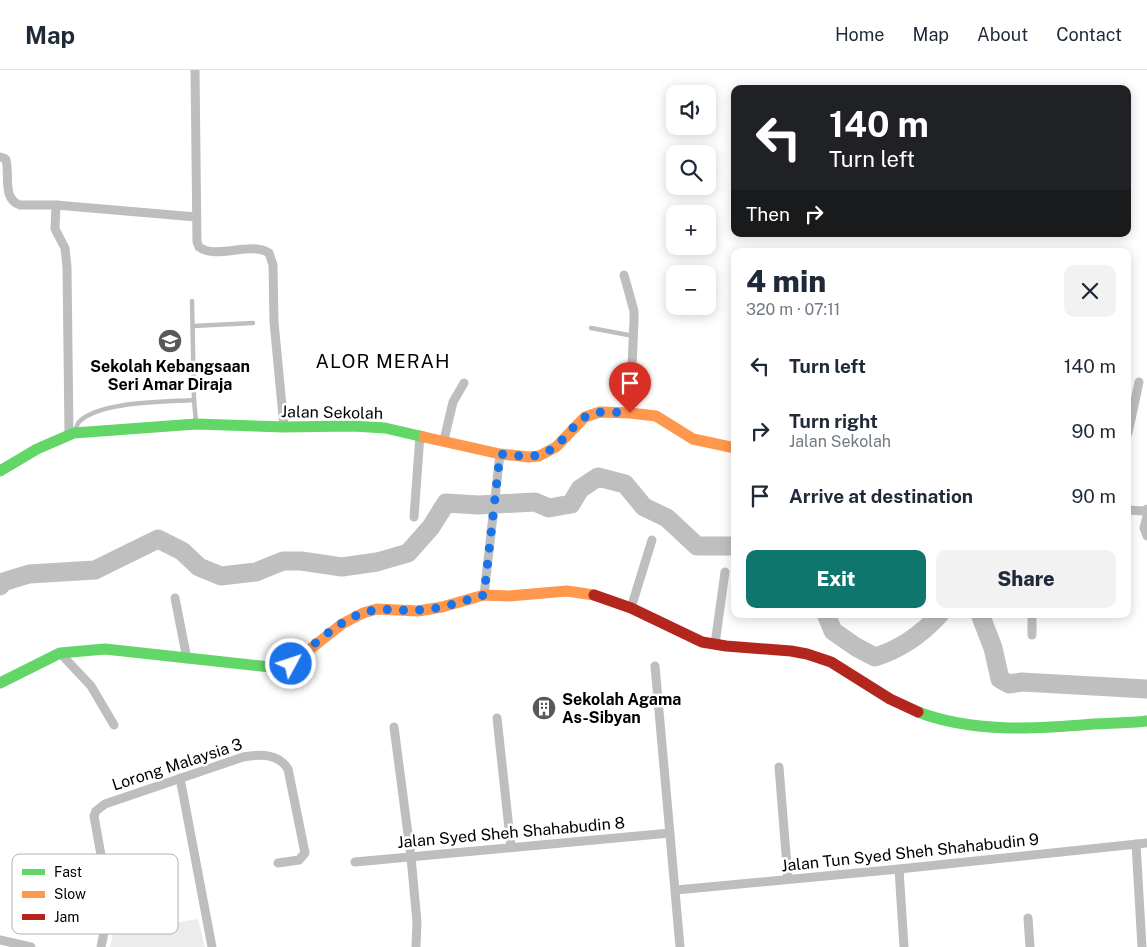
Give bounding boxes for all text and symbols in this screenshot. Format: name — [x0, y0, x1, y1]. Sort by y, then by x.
text: Map — [25, 21, 75, 49]
text: Home — [835, 24, 885, 45]
text: Map — [913, 24, 949, 45]
text: About — [977, 24, 1028, 45]
text: Contact — [1056, 24, 1122, 45]
map controls — [666, 85, 716, 315]
button: sound — [666, 85, 716, 135]
text: 140 m — [829, 104, 929, 145]
icon: left — [746, 105, 811, 170]
button: search — [666, 145, 716, 195]
text: Turn left — [829, 146, 915, 172]
icon: right — [800, 200, 828, 228]
text: Then — [746, 203, 790, 225]
button: + — [666, 205, 716, 255]
text: 4 min — [746, 263, 826, 299]
button: − — [666, 265, 716, 315]
button: close — [1064, 265, 1116, 317]
text: 320 m · 07:11 — [746, 300, 840, 319]
school or university icon: Sekolah Kebangsaan Seri Amar Diraja — [157, 328, 183, 354]
district label: ALOR MERAH — [315, 350, 451, 372]
icon: left — [746, 352, 774, 380]
text: Turn left — [789, 355, 866, 377]
text: 140 m — [1064, 355, 1116, 377]
place label: Sekolah Kebangsaan Seri Amar Diraja — [90, 357, 250, 394]
pin — [609, 362, 651, 413]
icon: arrive — [616, 369, 644, 397]
street label: Jalan Sekolah — [281, 402, 383, 423]
text: Turn right — [789, 410, 878, 432]
icon: right — [746, 417, 774, 445]
text: 90 m — [1072, 420, 1116, 442]
text: Jalan Sekolah — [789, 432, 891, 451]
icon: arrive — [746, 482, 774, 510]
text: Arrive at destination — [789, 485, 973, 507]
text: 90 m — [1072, 485, 1116, 507]
button: Exit — [746, 550, 926, 608]
button: Share — [936, 550, 1116, 608]
position arrow — [264, 637, 316, 689]
place label: Sekolah Agama As-Sibyan — [562, 690, 681, 727]
building icon: Sekolah Agama As-Sibyan — [531, 695, 557, 721]
street label: Lorong Malaysia 3 — [110, 734, 245, 794]
street label: Jalan Syed Sheh Shahabudin 8 — [396, 813, 626, 852]
street label: Jalan Tun Syed Sheh Shahabudin 9 — [780, 830, 1040, 875]
legend — [12, 854, 178, 934]
text: Fast — [54, 864, 82, 880]
text: Slow — [54, 886, 86, 902]
text: Jam — [54, 909, 79, 925]

